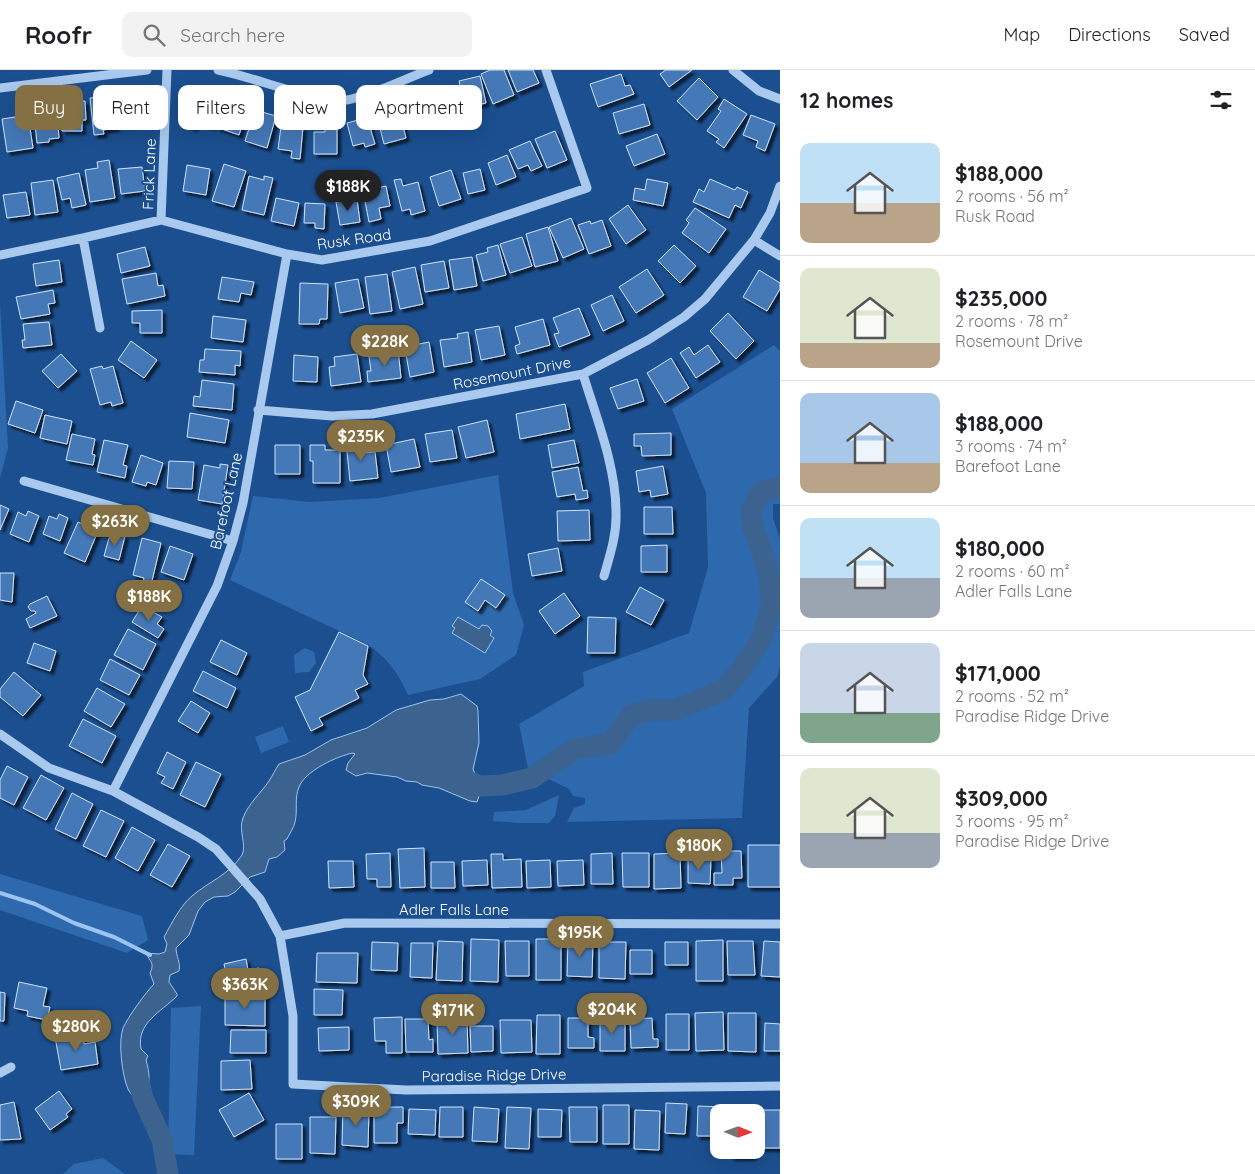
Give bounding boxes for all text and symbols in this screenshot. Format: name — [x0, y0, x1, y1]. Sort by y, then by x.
search box — [122, 12, 472, 57]
text: Roofr — [25, 20, 92, 50]
icon: search — [140, 21, 168, 49]
text: Search here — [180, 23, 285, 47]
text: Map — [1003, 23, 1040, 46]
text: Directions — [1068, 23, 1151, 46]
text: Saved — [1179, 23, 1230, 46]
chip: Buy — [15, 85, 83, 130]
chip: Rent — [93, 85, 168, 130]
chip: Filters — [178, 85, 264, 130]
chip: New — [274, 85, 346, 130]
chip: Apartment — [356, 85, 482, 130]
icon: filters — [1207, 86, 1235, 114]
text: 12 homes — [800, 87, 893, 113]
street label: Frick Lane — [138, 138, 160, 210]
text: $188,000 — [955, 160, 1043, 186]
icon: home — [840, 163, 900, 223]
pin: $188K — [313, 170, 383, 212]
text: $188K — [326, 176, 370, 196]
text: 2 rooms · 56 m² — [955, 186, 1069, 206]
text: Rusk Road — [955, 206, 1035, 226]
street label: Rusk Road — [316, 224, 392, 254]
text: $235,000 — [955, 285, 1047, 311]
icon: home — [840, 288, 900, 348]
text: 2 rooms · 78 m² — [955, 311, 1068, 331]
pin: $228K — [350, 324, 420, 367]
text: $228K — [361, 331, 409, 351]
text: Rosemount Drive — [955, 331, 1083, 351]
street label: Rosemount Drive — [451, 352, 573, 394]
text: $188,000 — [955, 410, 1043, 436]
icon: home — [840, 413, 900, 473]
pin: $235K — [326, 420, 396, 462]
text: $235K — [338, 426, 384, 446]
text: 3 rooms · 74 m² — [955, 436, 1067, 456]
street label: Barefoot Lane — [206, 451, 246, 551]
text: Barefoot Lane — [955, 456, 1061, 476]
pin: $263K — [80, 504, 150, 547]
text: $263K — [92, 511, 138, 531]
text: $180,000 — [955, 535, 1045, 561]
icon: home — [840, 538, 900, 598]
text: 2 rooms · 60 m² — [955, 561, 1069, 581]
pin: $188K — [114, 580, 184, 622]
text: Adler Falls Lane — [955, 581, 1072, 601]
text: $188K — [127, 586, 171, 606]
text: $171,000 — [955, 660, 1041, 686]
icon: home — [840, 663, 900, 723]
text: 2 rooms · 52 m² — [955, 686, 1069, 706]
text: Paradise Ridge Drive — [955, 706, 1109, 726]
text: $309,000 — [955, 785, 1048, 811]
icon: home — [840, 788, 900, 848]
text: 3 rooms · 95 m² — [955, 811, 1069, 831]
pin: $180K — [664, 828, 734, 871]
text: Paradise Ridge Drive — [955, 831, 1109, 851]
text: $180K — [677, 835, 721, 855]
street label: Adler Falls Lane — [399, 900, 509, 919]
pin: $195K — [545, 916, 615, 958]
text: $195K — [558, 922, 602, 942]
pin: $363K — [210, 968, 280, 1010]
text: $363K — [222, 974, 268, 994]
pin: $204K — [577, 992, 647, 1035]
pin: $171K — [418, 994, 488, 1036]
text: $204K — [588, 999, 636, 1019]
text: $171K — [432, 1000, 474, 1020]
pin: $280K — [41, 1010, 111, 1052]
text: $280K — [52, 1016, 100, 1036]
street label: Paradise Ridge Drive — [422, 1064, 566, 1086]
pin: $309K — [321, 1084, 391, 1127]
text: $309K — [332, 1091, 380, 1111]
north arrow — [710, 1104, 765, 1159]
map controls — [710, 1104, 765, 1159]

